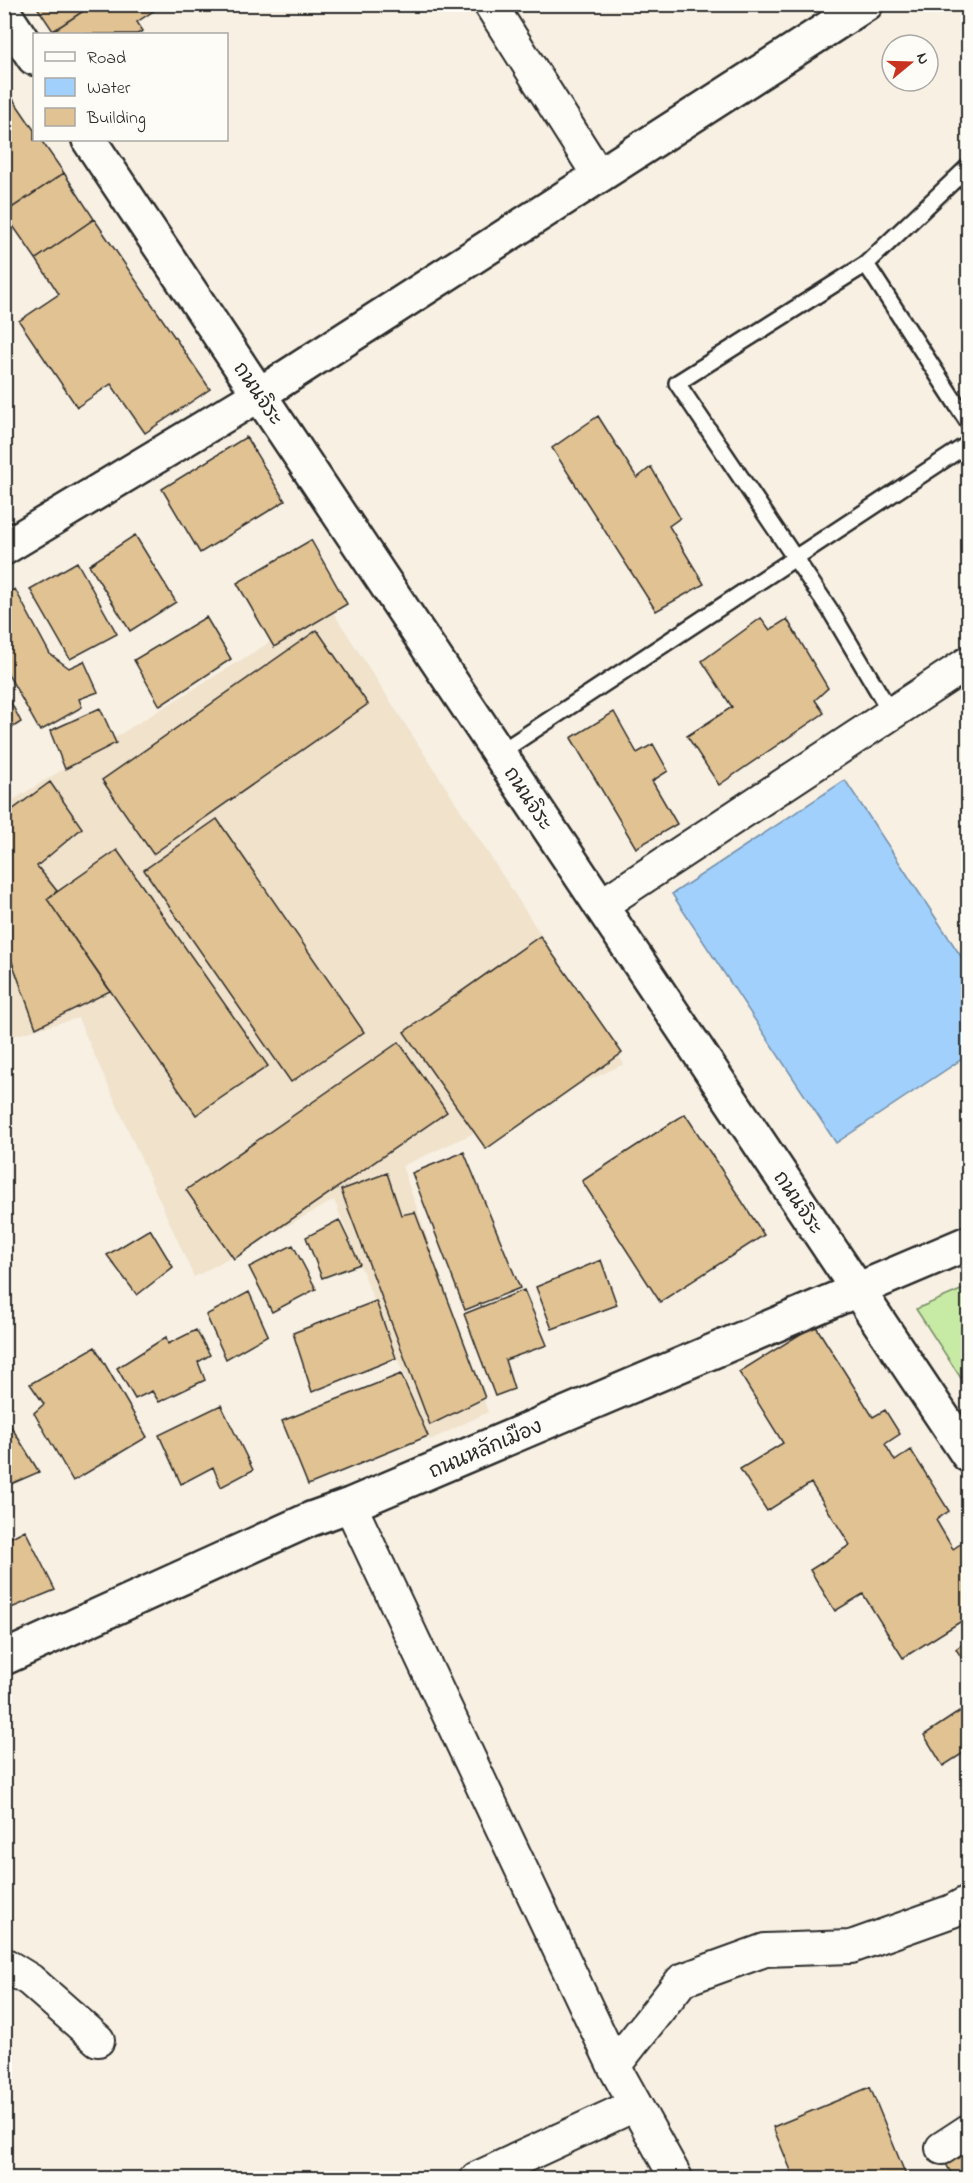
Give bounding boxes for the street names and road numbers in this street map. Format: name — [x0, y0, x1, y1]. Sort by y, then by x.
street label: ถนนจิระ — [225, 357, 289, 432]
street label: ถนนจิระ — [495, 762, 558, 837]
street label: ถนนจิระ — [765, 1166, 829, 1241]
street label: ถนนหลักเมือง — [425, 1413, 547, 1487]

